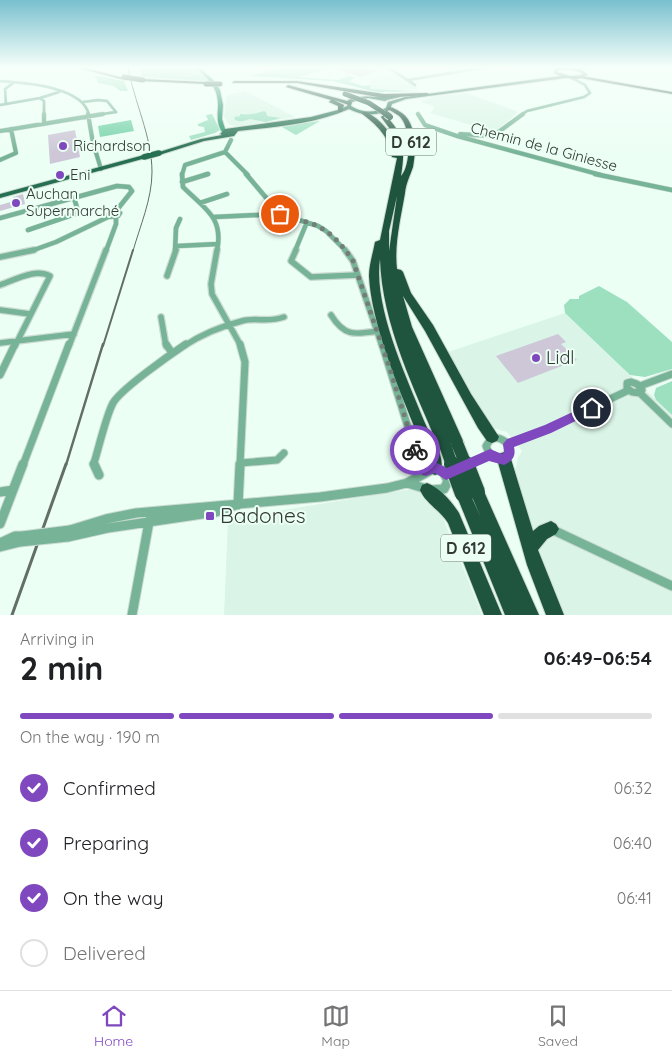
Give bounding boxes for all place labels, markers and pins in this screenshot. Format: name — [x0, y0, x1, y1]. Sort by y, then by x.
place label: Richardson — [73, 136, 151, 155]
marker: Richardson — [57, 140, 69, 152]
place label: Eni — [70, 165, 90, 184]
marker: Eni — [54, 169, 66, 181]
place label: Auchan Supermarché — [26, 184, 119, 220]
pin — [259, 193, 301, 235]
marker: Auchan Supermarché — [10, 197, 22, 209]
place label: Lidl — [546, 346, 574, 369]
marker: Lidl — [530, 352, 542, 364]
pin — [571, 387, 613, 429]
place label: Badones — [220, 502, 306, 528]
marker: Badones — [204, 510, 216, 522]

